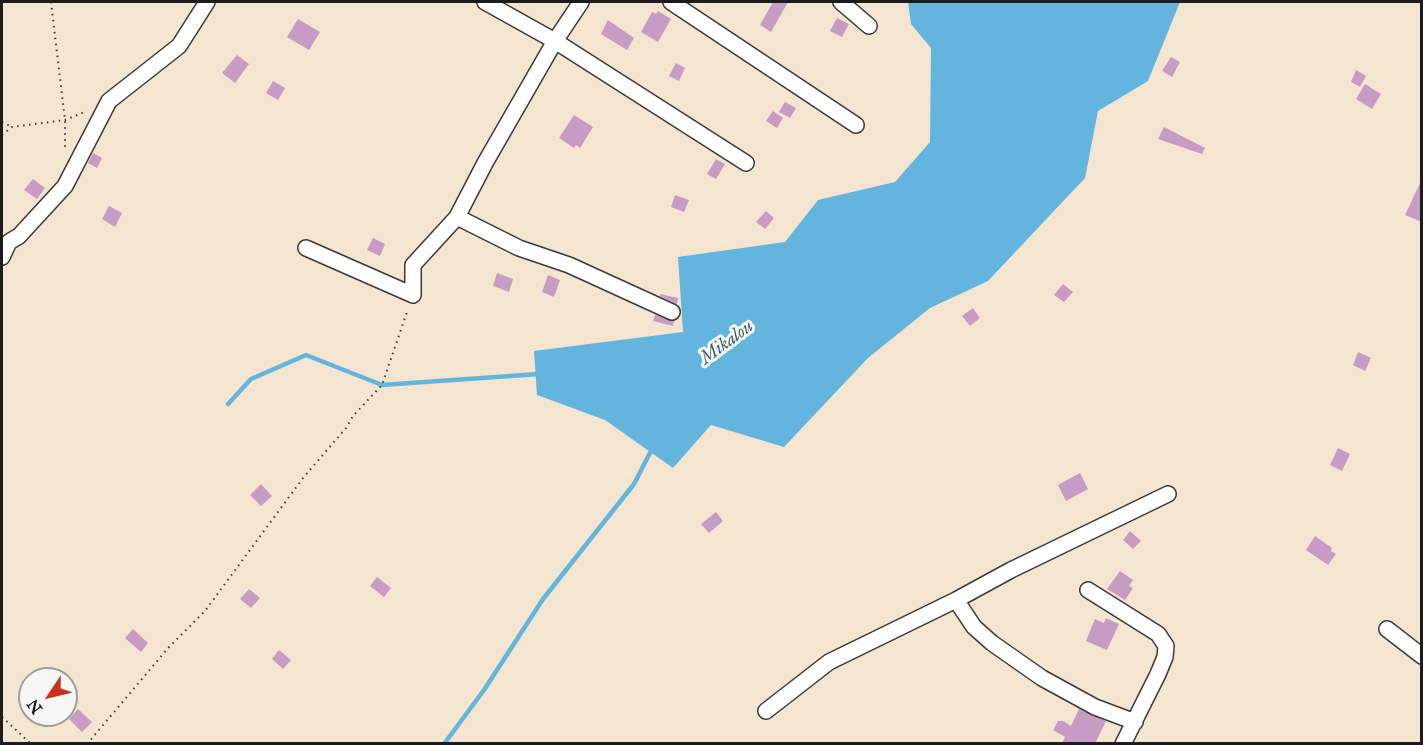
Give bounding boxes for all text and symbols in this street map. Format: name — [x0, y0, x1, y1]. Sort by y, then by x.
water label: Mikalou — [696, 316, 758, 370]
north arrow — [18, 667, 78, 727]
text: N — [23, 695, 46, 717]

